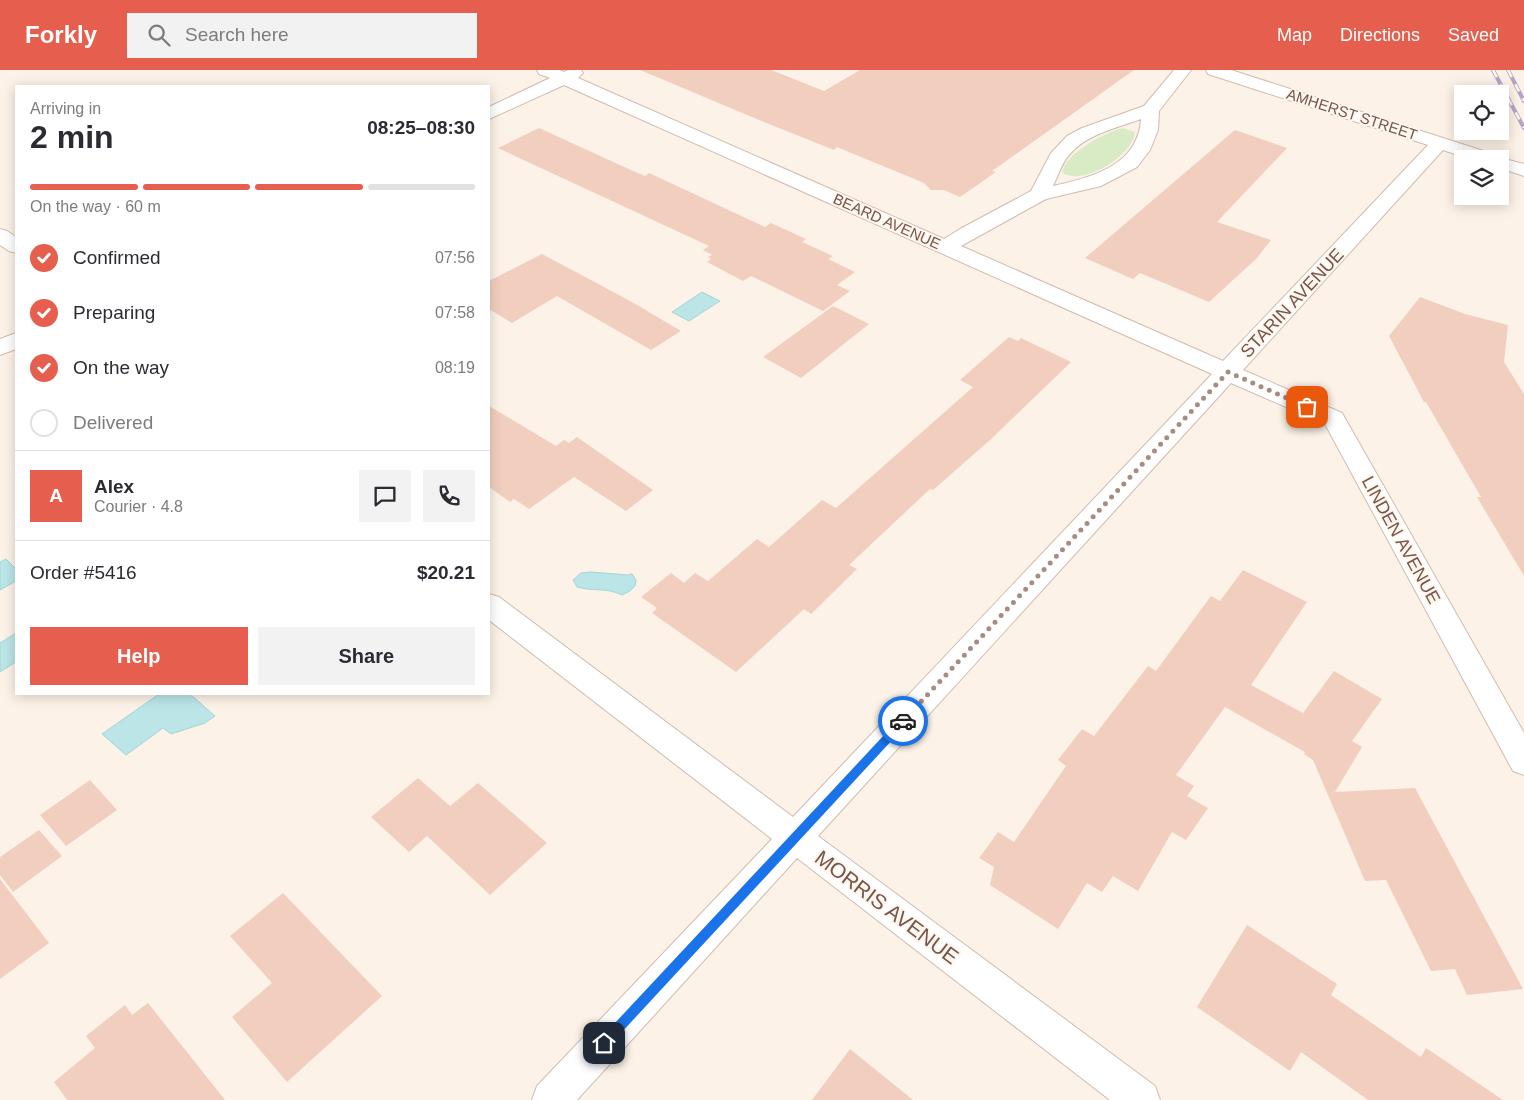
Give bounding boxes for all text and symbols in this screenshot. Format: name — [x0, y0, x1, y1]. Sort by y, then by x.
search box — [127, 13, 477, 58]
text: Forkly — [25, 21, 97, 48]
icon: search — [145, 21, 173, 49]
text: Search here — [185, 24, 289, 45]
text: Map — [1277, 25, 1312, 45]
text: Directions — [1340, 25, 1420, 45]
text: Saved — [1448, 25, 1499, 45]
street label: AMHERST STREET — [1285, 85, 1419, 143]
map controls — [1454, 85, 1509, 205]
button: locate — [1454, 85, 1509, 140]
text: Arriving in — [30, 100, 101, 117]
text: 08:25–08:30 — [367, 117, 475, 138]
text: 2 min — [30, 119, 114, 155]
button: layers — [1454, 150, 1509, 205]
street label: BEARD AVENUE — [831, 190, 943, 252]
text: On the way · 60 m — [30, 198, 161, 215]
icon: check — [30, 244, 58, 272]
street label: STARIN AVENUE — [1236, 244, 1348, 362]
text: Confirmed — [73, 247, 161, 268]
text: 07:56 — [435, 249, 475, 266]
icon: check — [30, 299, 58, 327]
text: Preparing — [73, 302, 155, 323]
text: 07:58 — [435, 304, 475, 321]
icon: check — [30, 354, 58, 382]
text: On the way — [73, 357, 169, 378]
text: 08:19 — [435, 359, 475, 376]
pin — [1286, 386, 1328, 428]
icon: bag — [1293, 393, 1321, 421]
text: Delivered — [73, 412, 153, 433]
button: chat — [359, 470, 411, 522]
button: phone — [423, 470, 475, 522]
street label: LINDEN AVENUE — [1358, 473, 1444, 607]
text: Alex — [94, 476, 134, 497]
text: A — [49, 485, 63, 506]
text: Courier · 4.8 — [94, 498, 183, 515]
text: Order #5416 — [30, 562, 137, 583]
text: $20.21 — [417, 562, 475, 583]
button: Help — [30, 627, 248, 685]
button: Share — [258, 627, 475, 685]
courier — [878, 696, 928, 746]
icon: car — [889, 707, 917, 735]
street label: MORRIS AVENUE — [811, 846, 963, 968]
pin — [583, 1022, 625, 1064]
icon: home — [590, 1029, 618, 1057]

